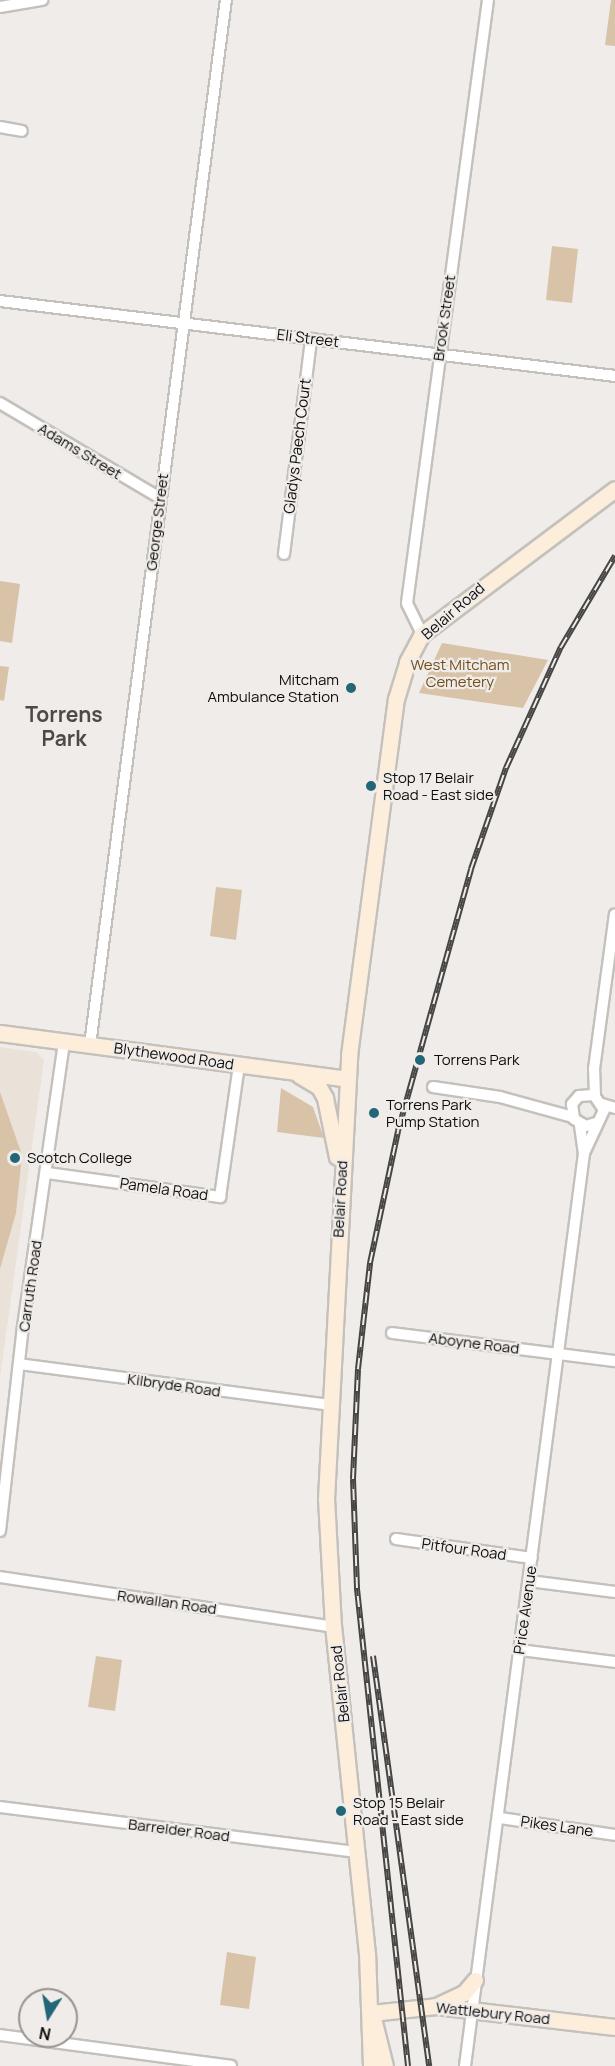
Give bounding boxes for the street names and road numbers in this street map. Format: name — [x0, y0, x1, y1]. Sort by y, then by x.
street label: Brook Street — [429, 274, 459, 362]
street label: Eli Street — [276, 325, 340, 351]
street label: Gladys Paech Court — [280, 377, 314, 515]
street label: Adams Street — [35, 419, 125, 483]
street label: George Street — [142, 472, 172, 572]
street label: Belair Road — [418, 579, 488, 643]
street label: Blythewood Road — [113, 1039, 235, 1073]
street label: Belair Road — [329, 1160, 351, 1238]
street label: Pamela Road — [119, 1174, 209, 1204]
street label: Carruth Road — [15, 1239, 45, 1333]
street label: Aboyne Road — [428, 1329, 520, 1357]
street label: Kilbryde Road — [126, 1370, 222, 1400]
street label: Pitfour Road — [420, 1534, 508, 1564]
street label: Price Avenue — [510, 1565, 540, 1655]
street label: Rowallan Road — [116, 1586, 218, 1618]
street label: Belair Road — [327, 1645, 353, 1723]
street label: Pikes Lane — [520, 1812, 594, 1840]
street label: Barrelder Road — [127, 1815, 231, 1845]
street label: Wattlebury Road — [435, 1998, 551, 2028]

